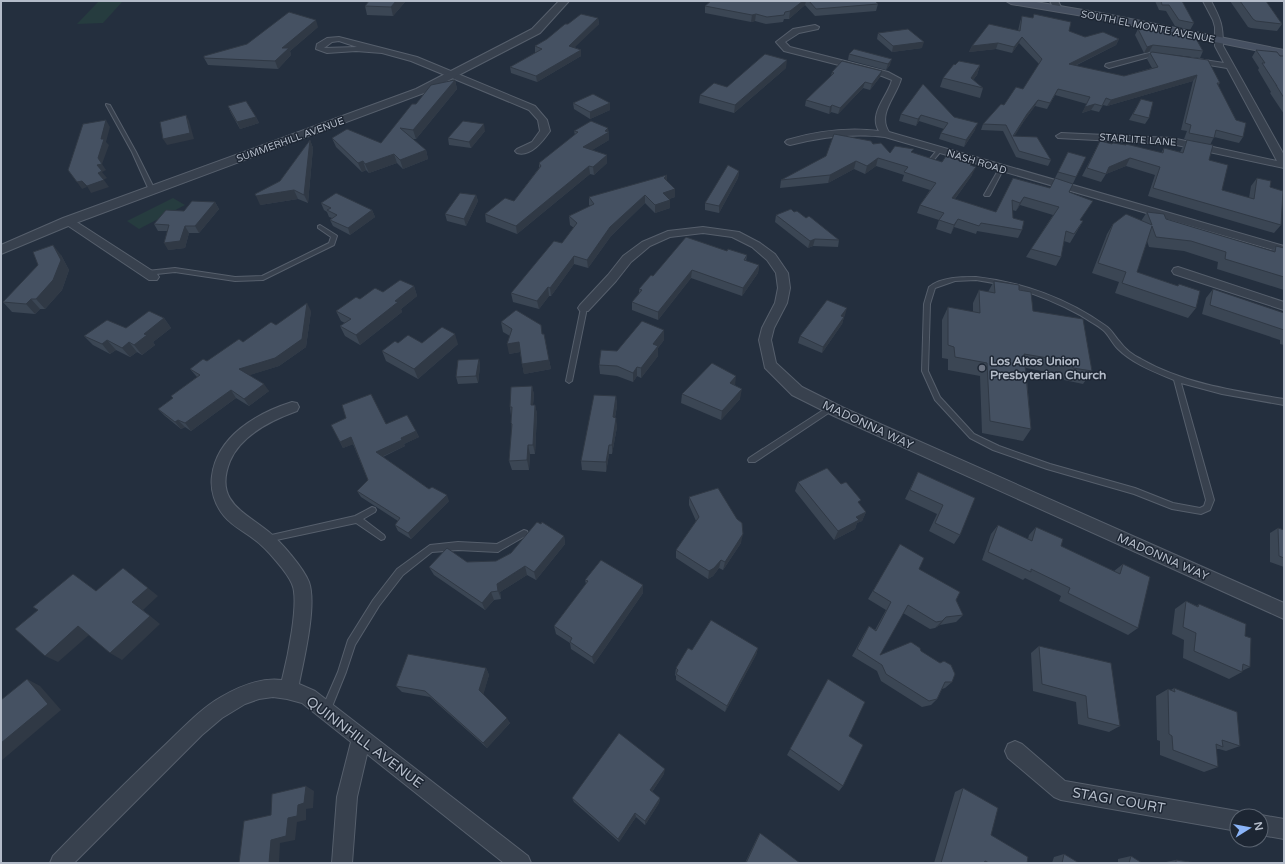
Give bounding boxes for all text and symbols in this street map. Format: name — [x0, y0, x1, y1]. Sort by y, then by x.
street label: SOUTH EL MONTE AVENUE — [1080, 8, 1216, 46]
street label: SUMMERHILL AVENUE — [235, 115, 346, 165]
street label: STARLITE LANE — [1099, 131, 1177, 149]
street label: NASH ROAD — [945, 147, 1008, 177]
place label: Los Altos Union Presbyterian Church — [990, 354, 1106, 383]
marker: Los Altos Union Presbyterian Church — [977, 363, 987, 373]
street label: MADONNA WAY — [820, 398, 916, 452]
street label: MADONNA WAY — [1115, 531, 1211, 584]
street label: QUINNHILL AVENUE — [303, 693, 427, 792]
street label: STAGI COURT — [1071, 784, 1167, 817]
north arrow — [1229, 808, 1269, 848]
text: N — [1251, 821, 1266, 832]

